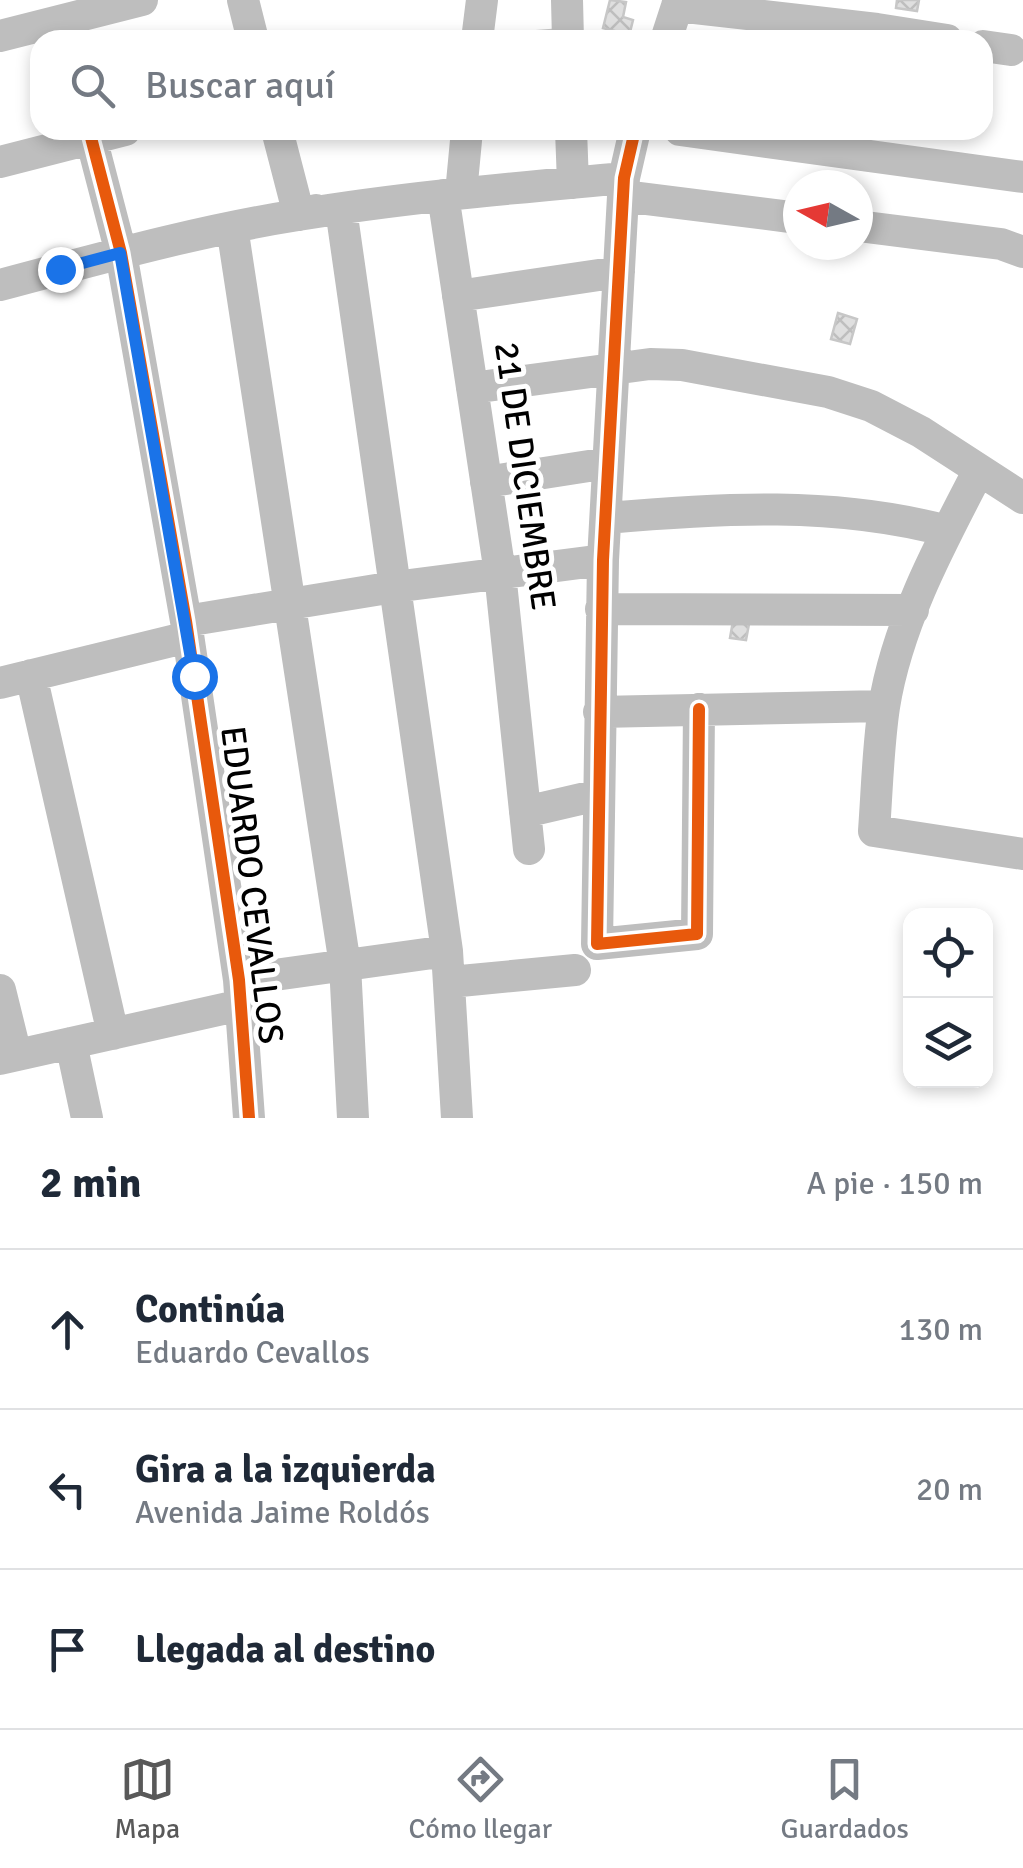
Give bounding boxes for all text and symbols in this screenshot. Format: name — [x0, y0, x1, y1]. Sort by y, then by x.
search box — [30, 30, 993, 140]
icon: search — [65, 58, 120, 113]
text: Buscar aquí — [145, 62, 335, 109]
north arrow — [783, 170, 873, 260]
route end — [38, 247, 84, 293]
street label: 21 DE DICIEMBRE — [485, 339, 565, 613]
route start — [172, 654, 218, 700]
street label: EDUARDO CEVALLOS — [211, 724, 293, 1046]
map controls — [903, 908, 993, 1088]
button: locate — [903, 908, 993, 998]
button: layers — [903, 998, 993, 1088]
text: 2 min — [40, 1158, 141, 1209]
text: A pie · 150 m — [807, 1164, 983, 1203]
text: Continúa — [135, 1286, 285, 1333]
icon: ahead — [40, 1302, 95, 1357]
text: 130 m — [899, 1310, 983, 1349]
text: Eduardo Cevallos — [135, 1333, 370, 1372]
text: Gira a la izquierda — [135, 1446, 436, 1493]
icon: left — [40, 1462, 95, 1517]
text: 20 m — [916, 1470, 983, 1509]
text: Avenida Jaime Roldós — [135, 1493, 430, 1532]
icon: arrive — [40, 1622, 95, 1677]
text: Llegada al destino — [135, 1626, 435, 1673]
tab: Mapa — [114, 1752, 180, 1846]
tab: Cómo llegar — [409, 1752, 552, 1846]
tab: Guardados — [781, 1752, 909, 1846]

